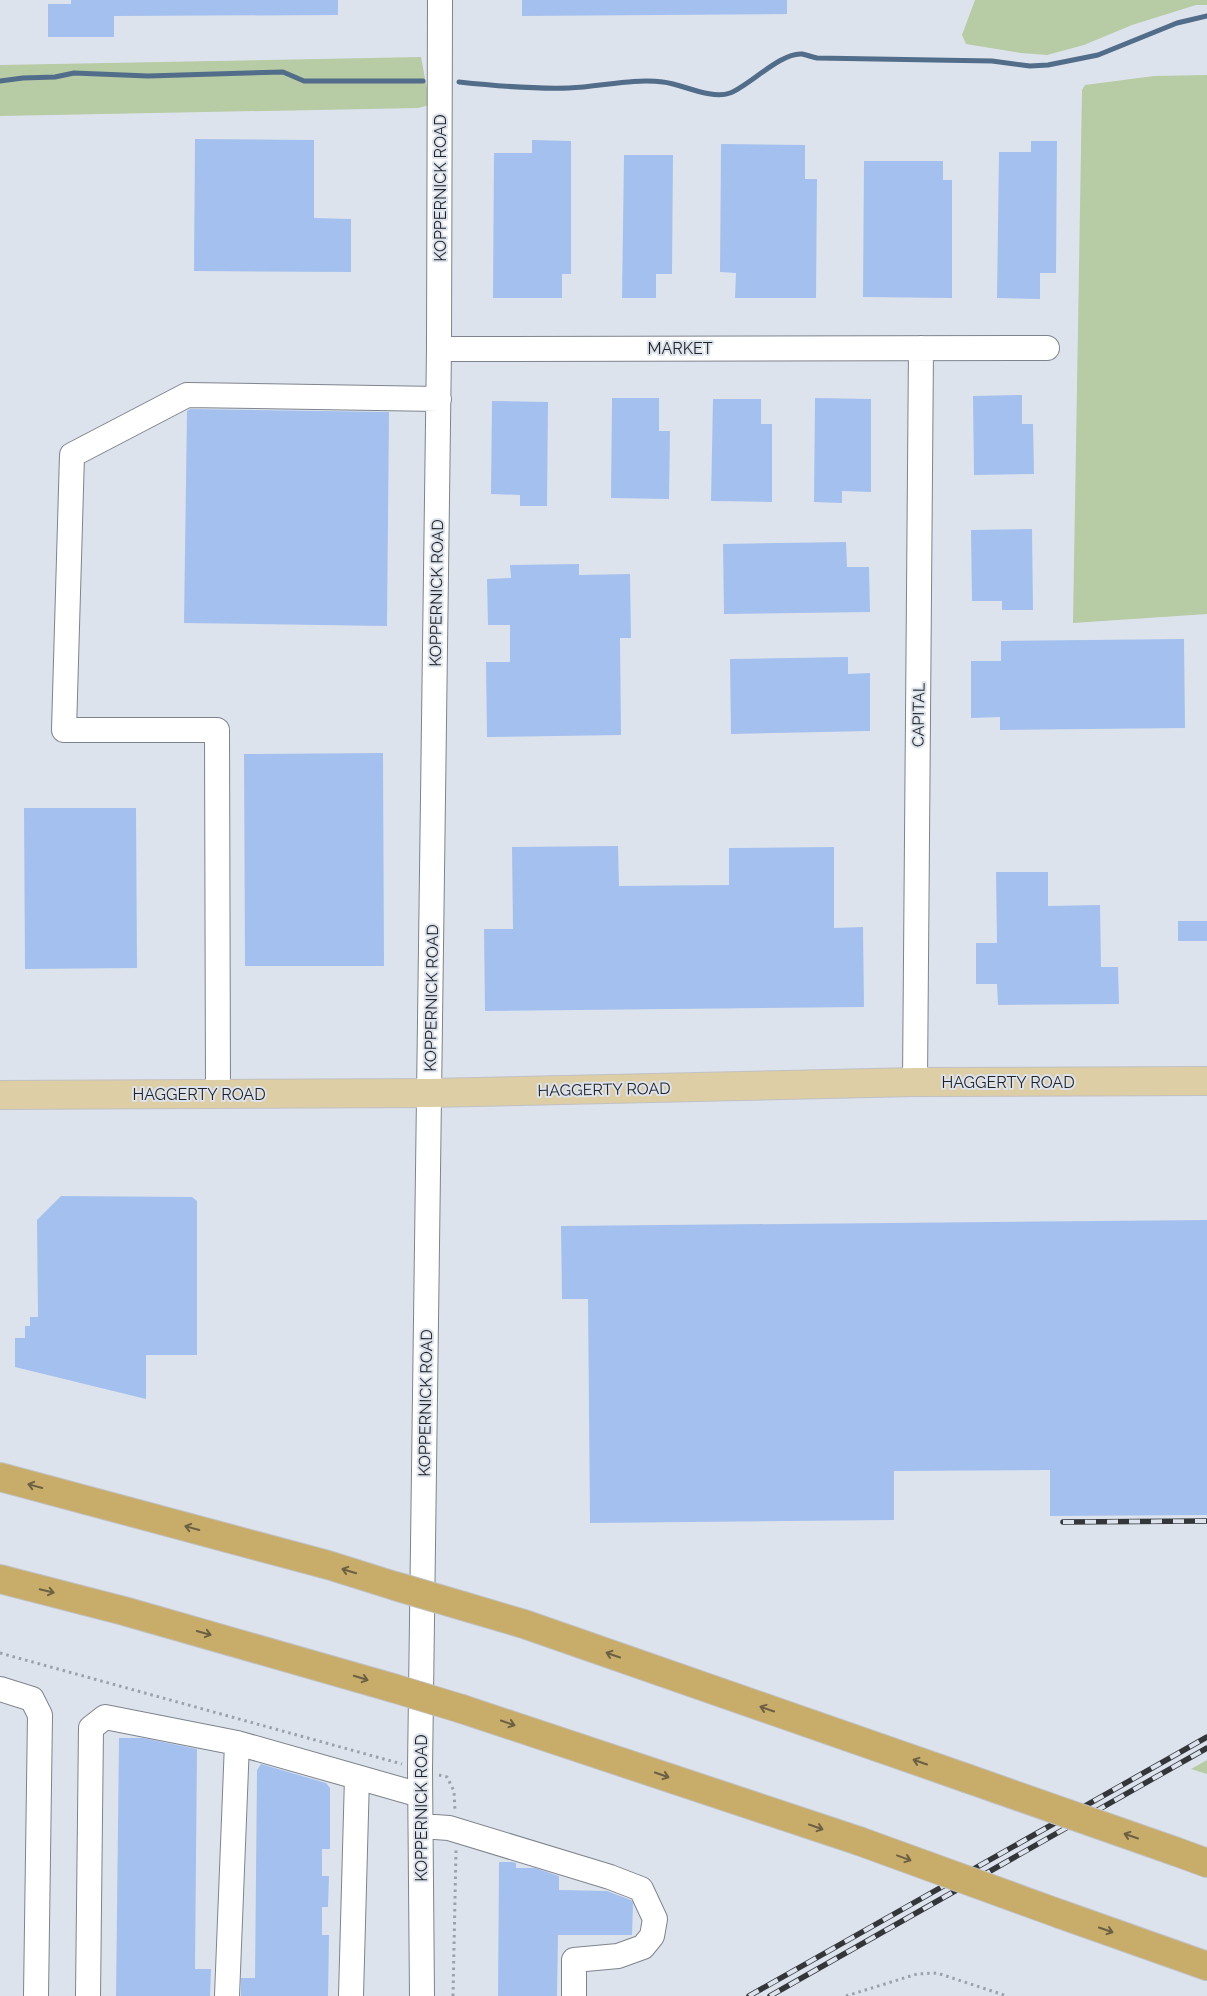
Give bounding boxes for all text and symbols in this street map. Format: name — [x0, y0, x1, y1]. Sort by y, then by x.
street label: KOPPERNICK ROAD — [431, 114, 450, 262]
street label: MARKET — [647, 339, 713, 358]
street label: KOPPERNICK ROAD — [426, 519, 447, 667]
street label: CAPITAL — [908, 682, 929, 747]
street label: KOPPERNICK ROAD — [421, 924, 442, 1072]
street label: HAGGERTY ROAD — [941, 1073, 1075, 1092]
street label: HAGGERTY ROAD — [537, 1079, 671, 1100]
street label: HAGGERTY ROAD — [132, 1085, 266, 1104]
street label: KOPPERNICK ROAD — [415, 1329, 436, 1477]
one-way arrow — [28, 1481, 44, 1490]
one-way arrow — [184, 1523, 200, 1533]
one-way arrow — [341, 1566, 357, 1576]
one-way arrow — [39, 1587, 55, 1596]
one-way arrow — [196, 1629, 212, 1638]
one-way arrow — [606, 1650, 621, 1659]
one-way arrow — [352, 1673, 368, 1683]
one-way arrow — [759, 1704, 775, 1713]
one-way arrow — [500, 1719, 516, 1728]
street label: KOPPERNICK ROAD — [412, 1734, 431, 1882]
one-way arrow — [913, 1757, 928, 1766]
one-way arrow — [654, 1771, 670, 1780]
one-way arrow — [808, 1823, 824, 1832]
one-way arrow — [1124, 1831, 1140, 1840]
one-way arrow — [896, 1854, 912, 1863]
one-way arrow — [1098, 1926, 1113, 1935]

